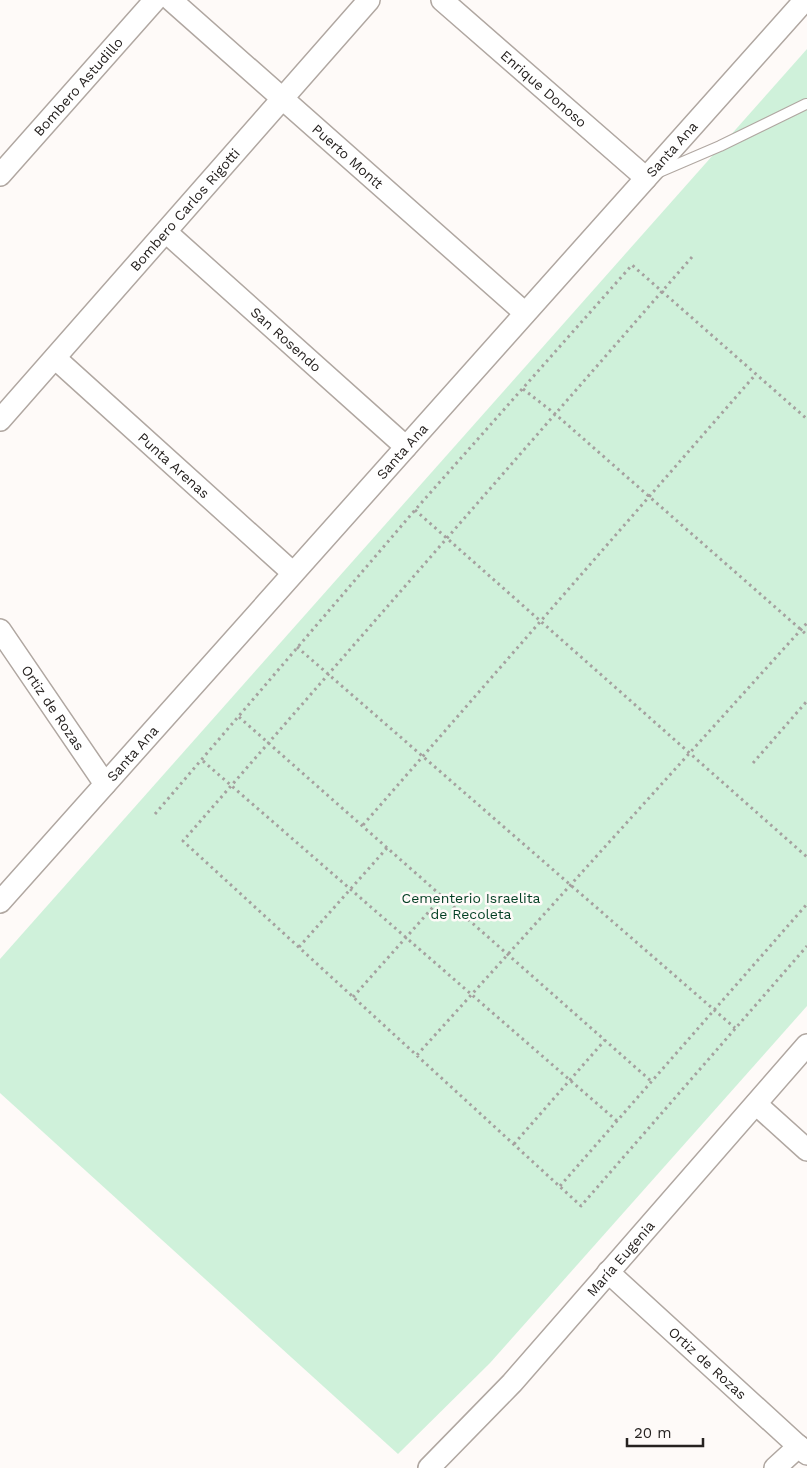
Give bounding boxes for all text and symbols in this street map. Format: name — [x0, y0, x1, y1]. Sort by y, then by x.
street label: Bombero Astudillo — [30, 34, 126, 139]
street label: Enrique Donoso — [497, 47, 590, 131]
street label: Santa Ana — [643, 118, 701, 180]
street label: Puerto Montt — [309, 121, 387, 192]
street label: Bombero Carlos Rigotti — [127, 145, 243, 274]
street label: San Rosendo — [247, 304, 324, 375]
street label: Santa Ana — [373, 420, 431, 482]
street label: Punta Arenas — [135, 429, 213, 501]
street label: Ortiz de Rozas — [18, 662, 88, 753]
street label: Santa Ana — [104, 722, 161, 785]
park label: Cementerio Israelita de Recoleta — [402, 890, 541, 922]
street label: María Eugenia — [583, 1217, 658, 1300]
street label: Ortiz de Rozas — [666, 1324, 750, 1403]
scale bar — [627, 1416, 703, 1448]
text: 20 m — [634, 1424, 672, 1442]

